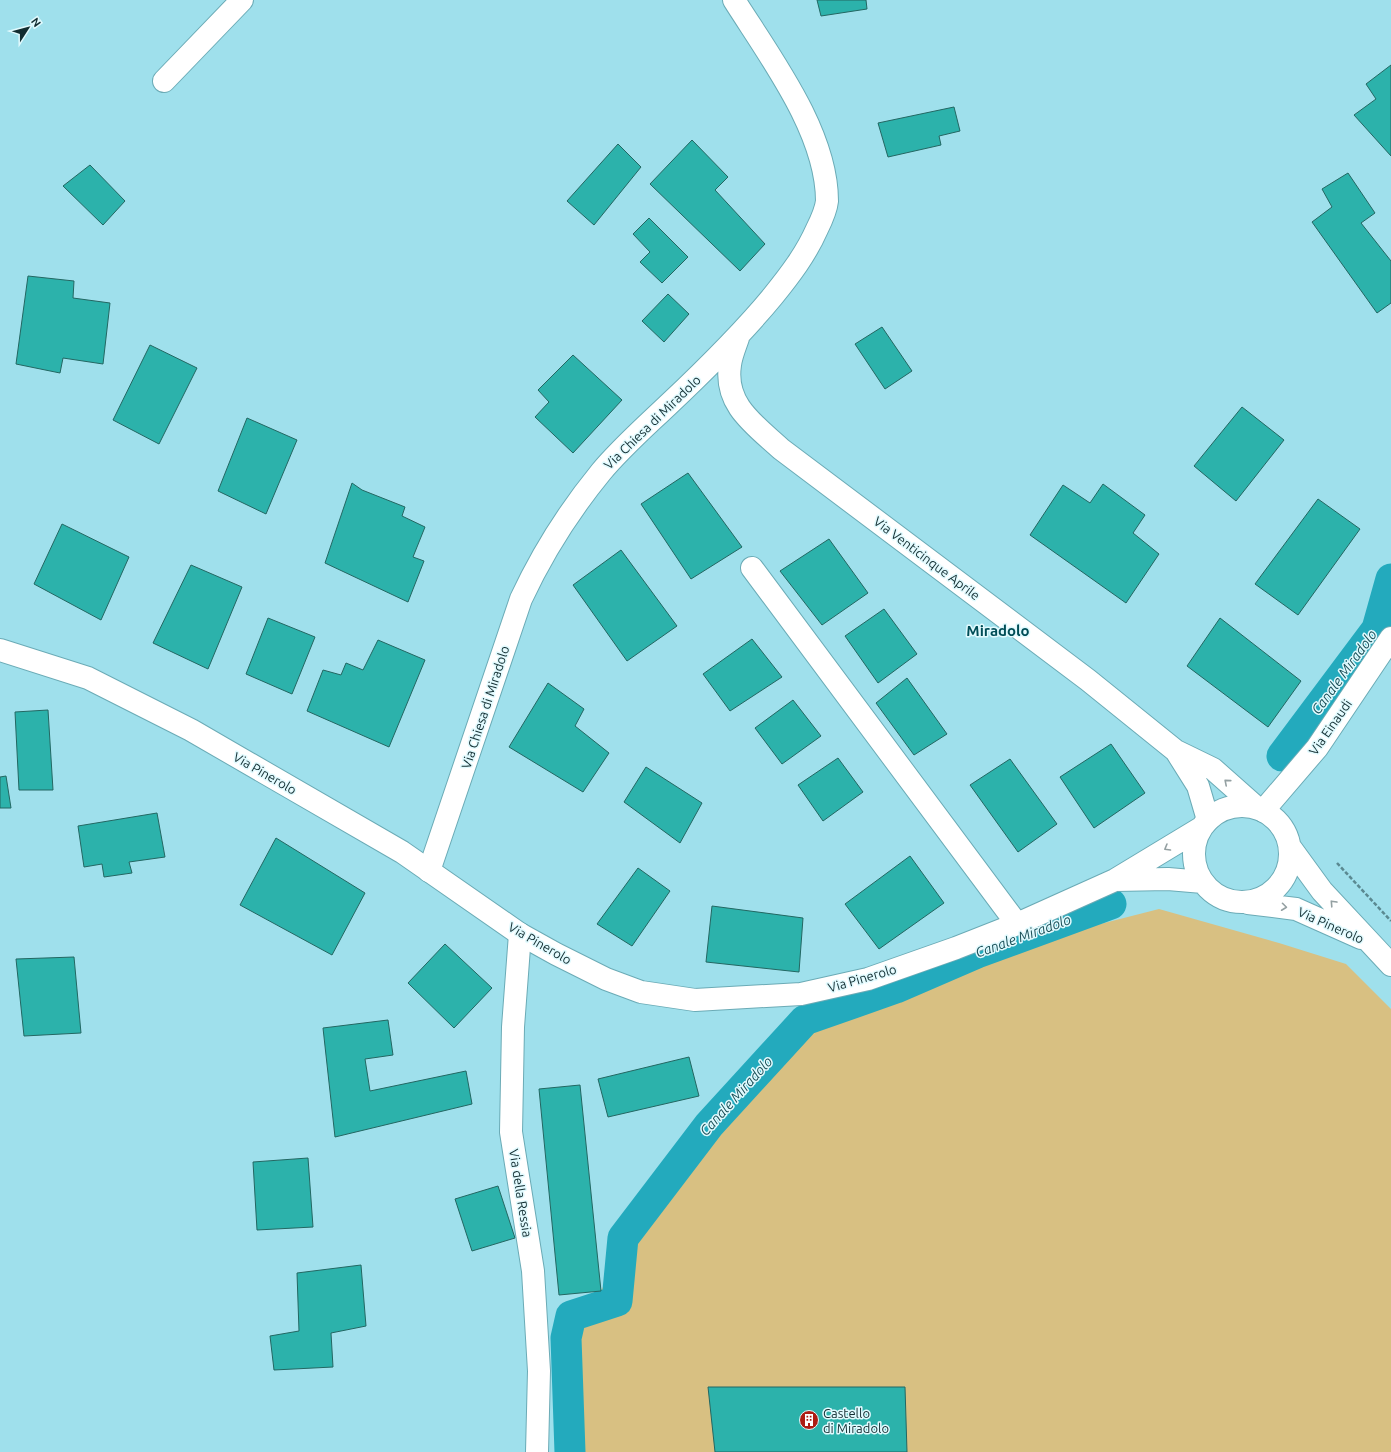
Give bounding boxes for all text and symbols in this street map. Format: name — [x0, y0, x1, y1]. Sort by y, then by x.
north arrow — [8, 8, 48, 48]
text: N — [29, 15, 43, 29]
street label: Via Chiesa di Miradolo — [601, 372, 703, 472]
street label: Via Venticinque Aprile — [871, 514, 983, 602]
district label: Miradolo — [966, 622, 1030, 639]
water label: Canale Miradolo — [1308, 626, 1380, 717]
street label: Via Chiesa di Miradolo — [458, 644, 512, 770]
street label: Via Einaudi — [1306, 697, 1354, 757]
street label: Via Pinerolo — [231, 749, 299, 797]
one-way arrow — [1225, 780, 1232, 787]
one-way arrow — [1164, 843, 1171, 850]
one-way arrow — [1331, 901, 1338, 908]
one-way arrow — [1281, 902, 1287, 911]
street label: Via Pinerolo — [1296, 904, 1366, 946]
water label: Canale Miradolo — [973, 911, 1073, 961]
street label: Via Pinerolo — [506, 919, 574, 967]
street label: Via Pinerolo — [826, 962, 898, 994]
water label: Canale Miradolo — [696, 1053, 776, 1139]
street label: Via della Ressia — [507, 1148, 535, 1238]
place label: Castello di Miradolo — [823, 1406, 889, 1435]
building icon: Castello di Miradolo — [798, 1409, 820, 1431]

